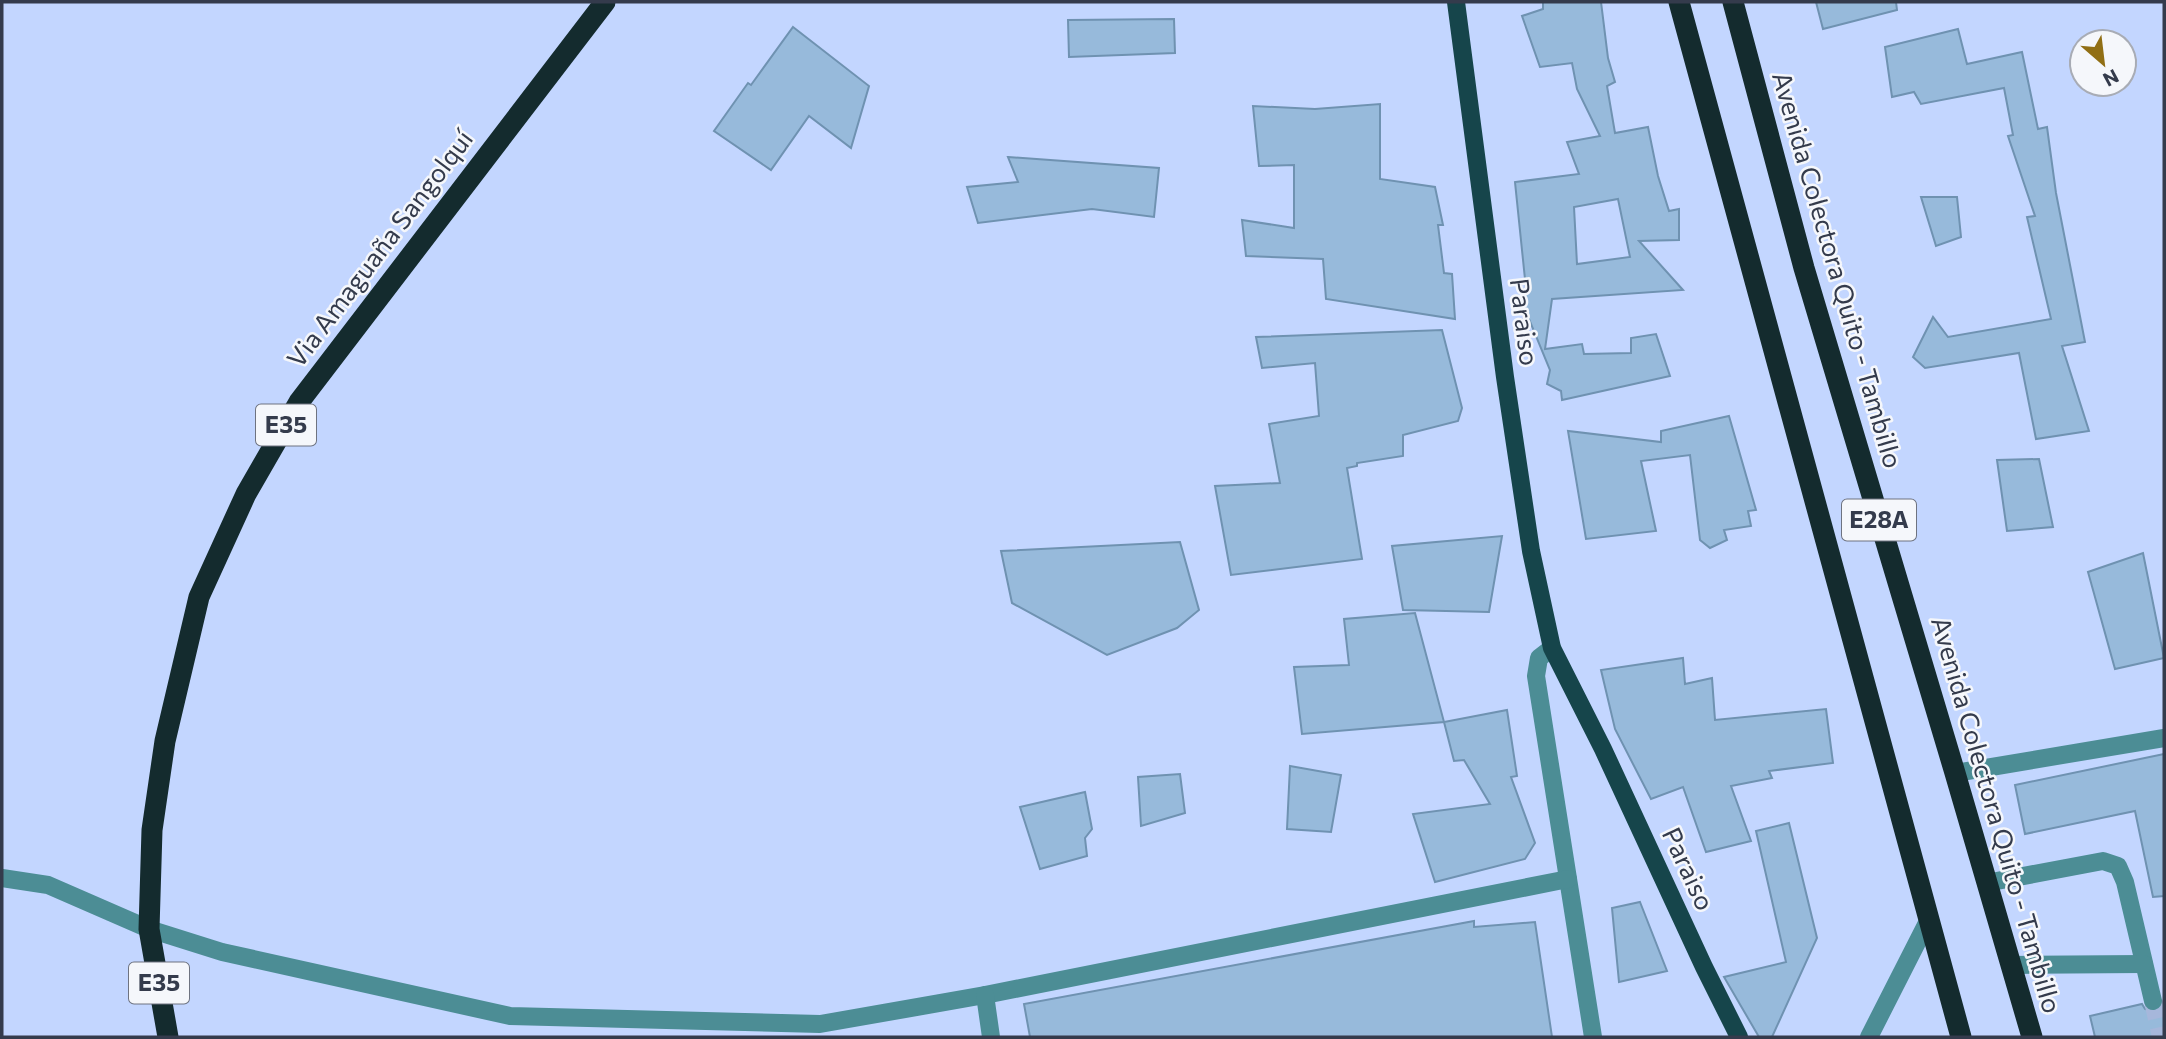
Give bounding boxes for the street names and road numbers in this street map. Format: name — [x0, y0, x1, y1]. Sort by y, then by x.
street label: Avenida Colectora Quito - Tambillo — [1767, 68, 1910, 471]
street label: Via Amaguaña Sangolquí — [279, 122, 479, 373]
street label: Paraiso — [1505, 276, 1546, 367]
road number: E35 — [256, 404, 316, 446]
road number: E28A — [1842, 500, 1916, 540]
street label: Avenida Colectora Quito - Tambillo — [1926, 613, 2069, 1016]
street label: Paraiso — [1657, 822, 1722, 915]
road number: E35 — [129, 962, 189, 1003]

